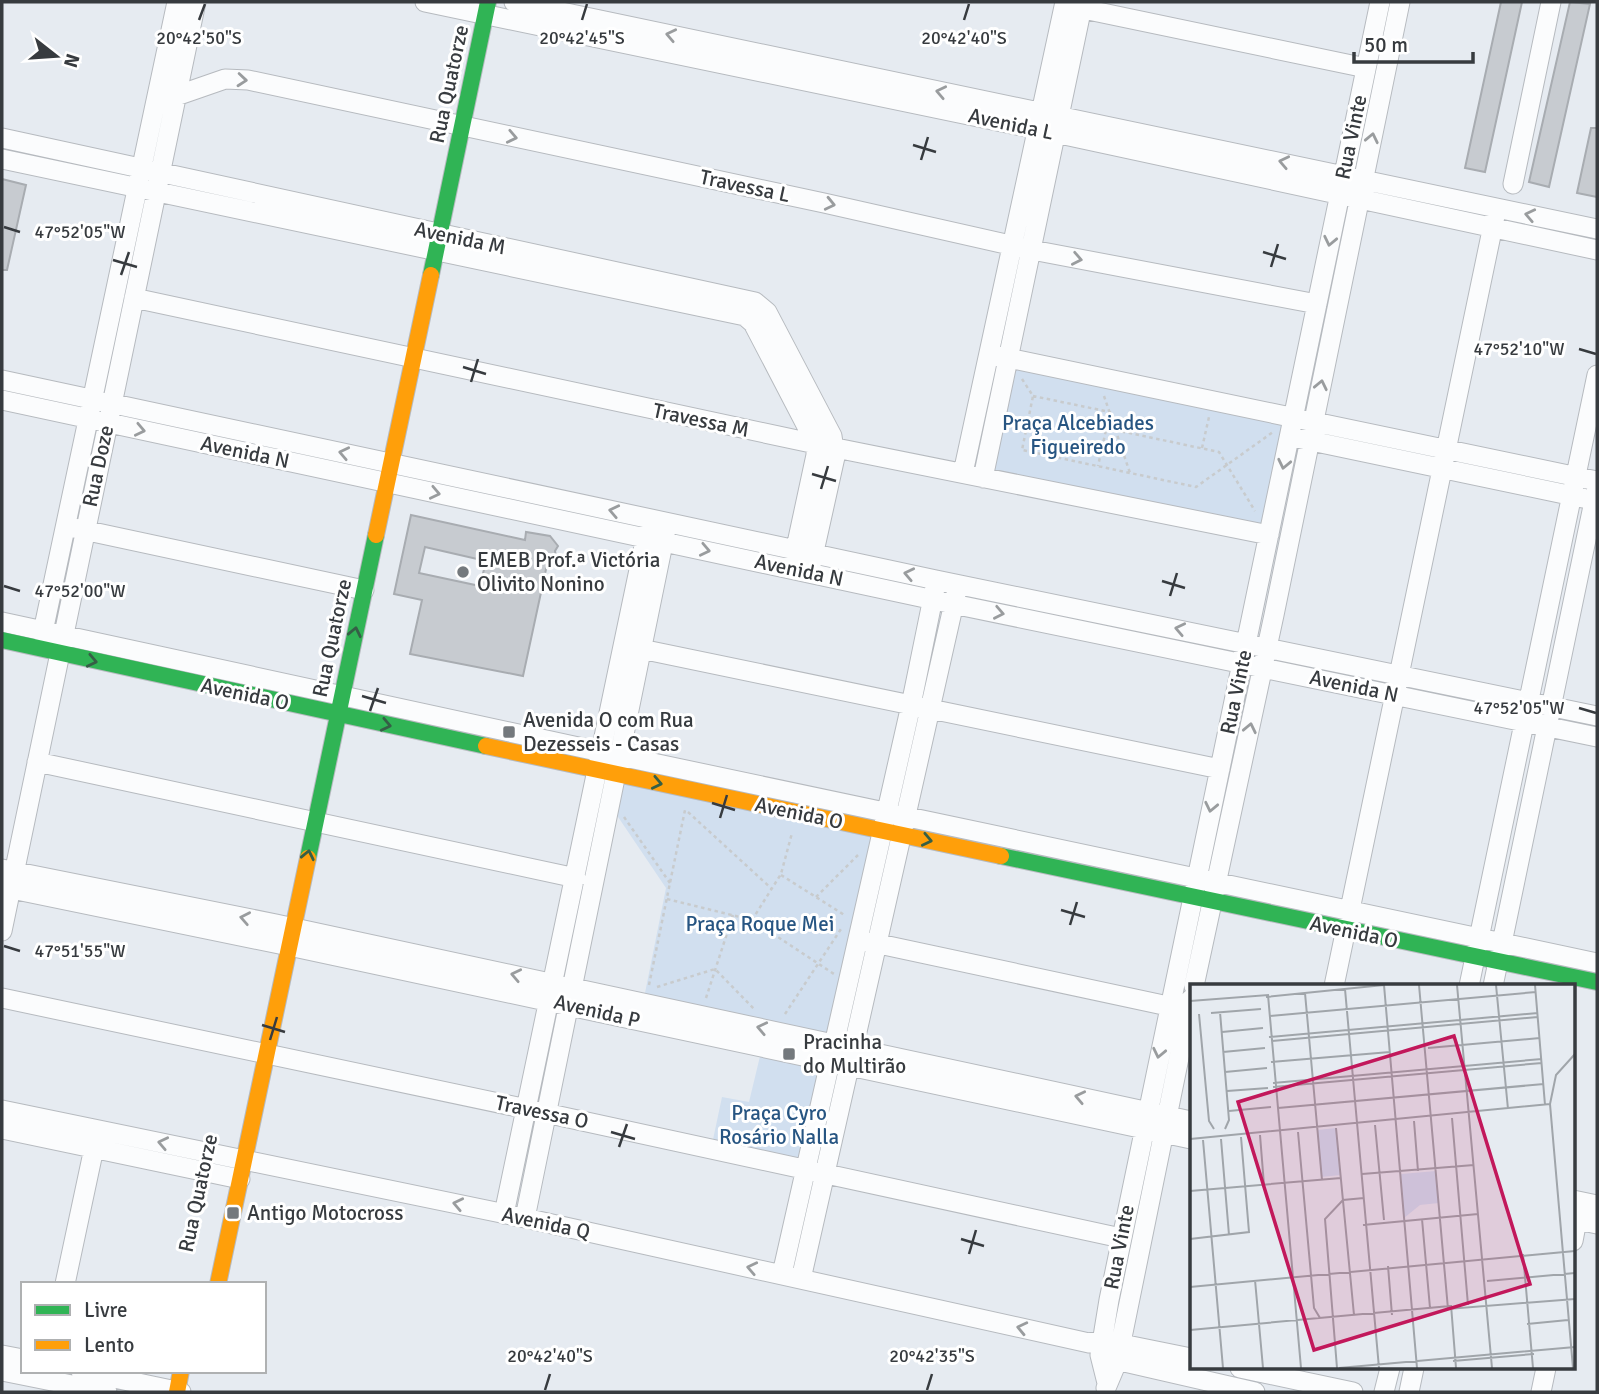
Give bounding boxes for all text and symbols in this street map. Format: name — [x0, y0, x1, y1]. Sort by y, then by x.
north arrow — [21, 21, 91, 91]
scale bar — [1354, 21, 1473, 65]
street label: Rua Quatorze — [424, 23, 474, 145]
text: 20°42'50"S — [156, 27, 242, 49]
text: 20°42'45"S — [539, 27, 625, 49]
text: 20°42'40"S — [921, 27, 1007, 49]
one-way arrow — [665, 28, 677, 43]
text: 50 m — [1364, 32, 1408, 58]
text: N — [58, 51, 85, 71]
one-way arrow — [237, 72, 248, 87]
one-way arrow — [935, 86, 947, 101]
street label: Rua Vinte — [1329, 92, 1373, 182]
street label: Avenida L — [966, 102, 1056, 146]
one-way arrow — [506, 129, 518, 144]
one-way arrow — [1363, 132, 1378, 144]
one-way arrow — [1278, 156, 1290, 171]
street label: Travessa L — [698, 164, 793, 208]
one-way arrow — [824, 196, 836, 211]
one-way arrow — [1524, 208, 1536, 223]
street label: Avenida M — [412, 216, 508, 260]
text: 47°52'05"W — [35, 221, 125, 243]
one-way arrow — [1323, 235, 1338, 247]
one-way arrow — [1071, 251, 1082, 266]
text: 47°52'10"W — [1474, 338, 1564, 360]
one-way arrow — [1313, 379, 1328, 391]
street label: Travessa M — [651, 397, 751, 443]
park label: Praça Alcebiades Figueiredo — [1002, 410, 1154, 460]
one-way arrow — [134, 421, 146, 436]
street label: Rua Doze — [77, 423, 119, 509]
street label: Avenida N — [198, 430, 292, 474]
one-way arrow — [338, 447, 350, 462]
one-way arrow — [1277, 458, 1292, 470]
one-way arrow — [429, 484, 441, 499]
one-way arrow — [609, 505, 621, 520]
one-way arrow — [699, 542, 711, 557]
place label: EMEB Prof.ª Victória Olivito Nonino — [477, 547, 660, 597]
street label: Avenida N — [752, 548, 846, 592]
marker: EMEB Prof.ª Victória Olivito Nonino — [455, 564, 471, 580]
one-way arrow — [903, 568, 915, 583]
street label: Rua Quatorze — [307, 577, 357, 699]
text: 47°52'00"W — [35, 580, 125, 602]
one-way arrow — [993, 605, 1005, 620]
one-way arrow — [1174, 623, 1186, 638]
one-way arrow — [347, 626, 362, 638]
street label: Rua Vinte — [1214, 647, 1258, 737]
one-way arrow — [86, 652, 98, 667]
street label: Avenida N — [1307, 664, 1401, 708]
street label: Avenida O — [198, 672, 292, 716]
text: 47°52'05"W — [1474, 697, 1564, 719]
place label: Avenida O com Rua Dezesseis - Casas — [523, 707, 694, 757]
one-way arrow — [380, 717, 392, 732]
one-way arrow — [1241, 722, 1256, 734]
marker: Avenida O com Rua Dezesseis - Casas — [501, 724, 517, 740]
one-way arrow — [651, 774, 663, 789]
street label: Avenida O — [752, 791, 846, 835]
one-way arrow — [1205, 800, 1220, 812]
one-way arrow — [921, 832, 933, 846]
one-way arrow — [300, 849, 314, 861]
street label: Avenida O — [1307, 910, 1401, 954]
one-way arrow — [239, 911, 251, 926]
park label: Praça Roque Mei — [686, 911, 834, 937]
text: 47°51'55"W — [35, 940, 125, 962]
one-way arrow — [510, 968, 522, 983]
inset map — [1190, 984, 1574, 1370]
street label: Avenida P — [551, 988, 643, 1034]
one-way arrow — [756, 1021, 768, 1036]
place label: Pracinha do Multirão — [803, 1029, 906, 1079]
marker: Pracinha do Multirão — [781, 1046, 797, 1062]
one-way arrow — [1152, 1047, 1167, 1059]
street label: Travessa O — [493, 1089, 591, 1135]
one-way arrow — [1074, 1091, 1086, 1105]
park label: Praça Cyro Rosário Nalla — [719, 1100, 839, 1150]
street label: Rua Quatorze — [173, 1132, 223, 1254]
one-way arrow — [157, 1137, 169, 1152]
one-way arrow — [452, 1198, 464, 1213]
place label: Antigo Motocross — [247, 1200, 403, 1226]
street label: Avenida Q — [500, 1201, 592, 1245]
street label: Rua Vinte — [1098, 1202, 1140, 1292]
marker: Antigo Motocross — [225, 1205, 241, 1221]
one-way arrow — [746, 1261, 758, 1276]
legend — [21, 1282, 266, 1373]
text: Livre — [84, 1297, 127, 1323]
one-way arrow — [1016, 1321, 1028, 1336]
text: Lento — [84, 1332, 134, 1358]
text: 20°42'40"S — [507, 1345, 593, 1367]
text: 20°42'35"S — [889, 1345, 975, 1367]

